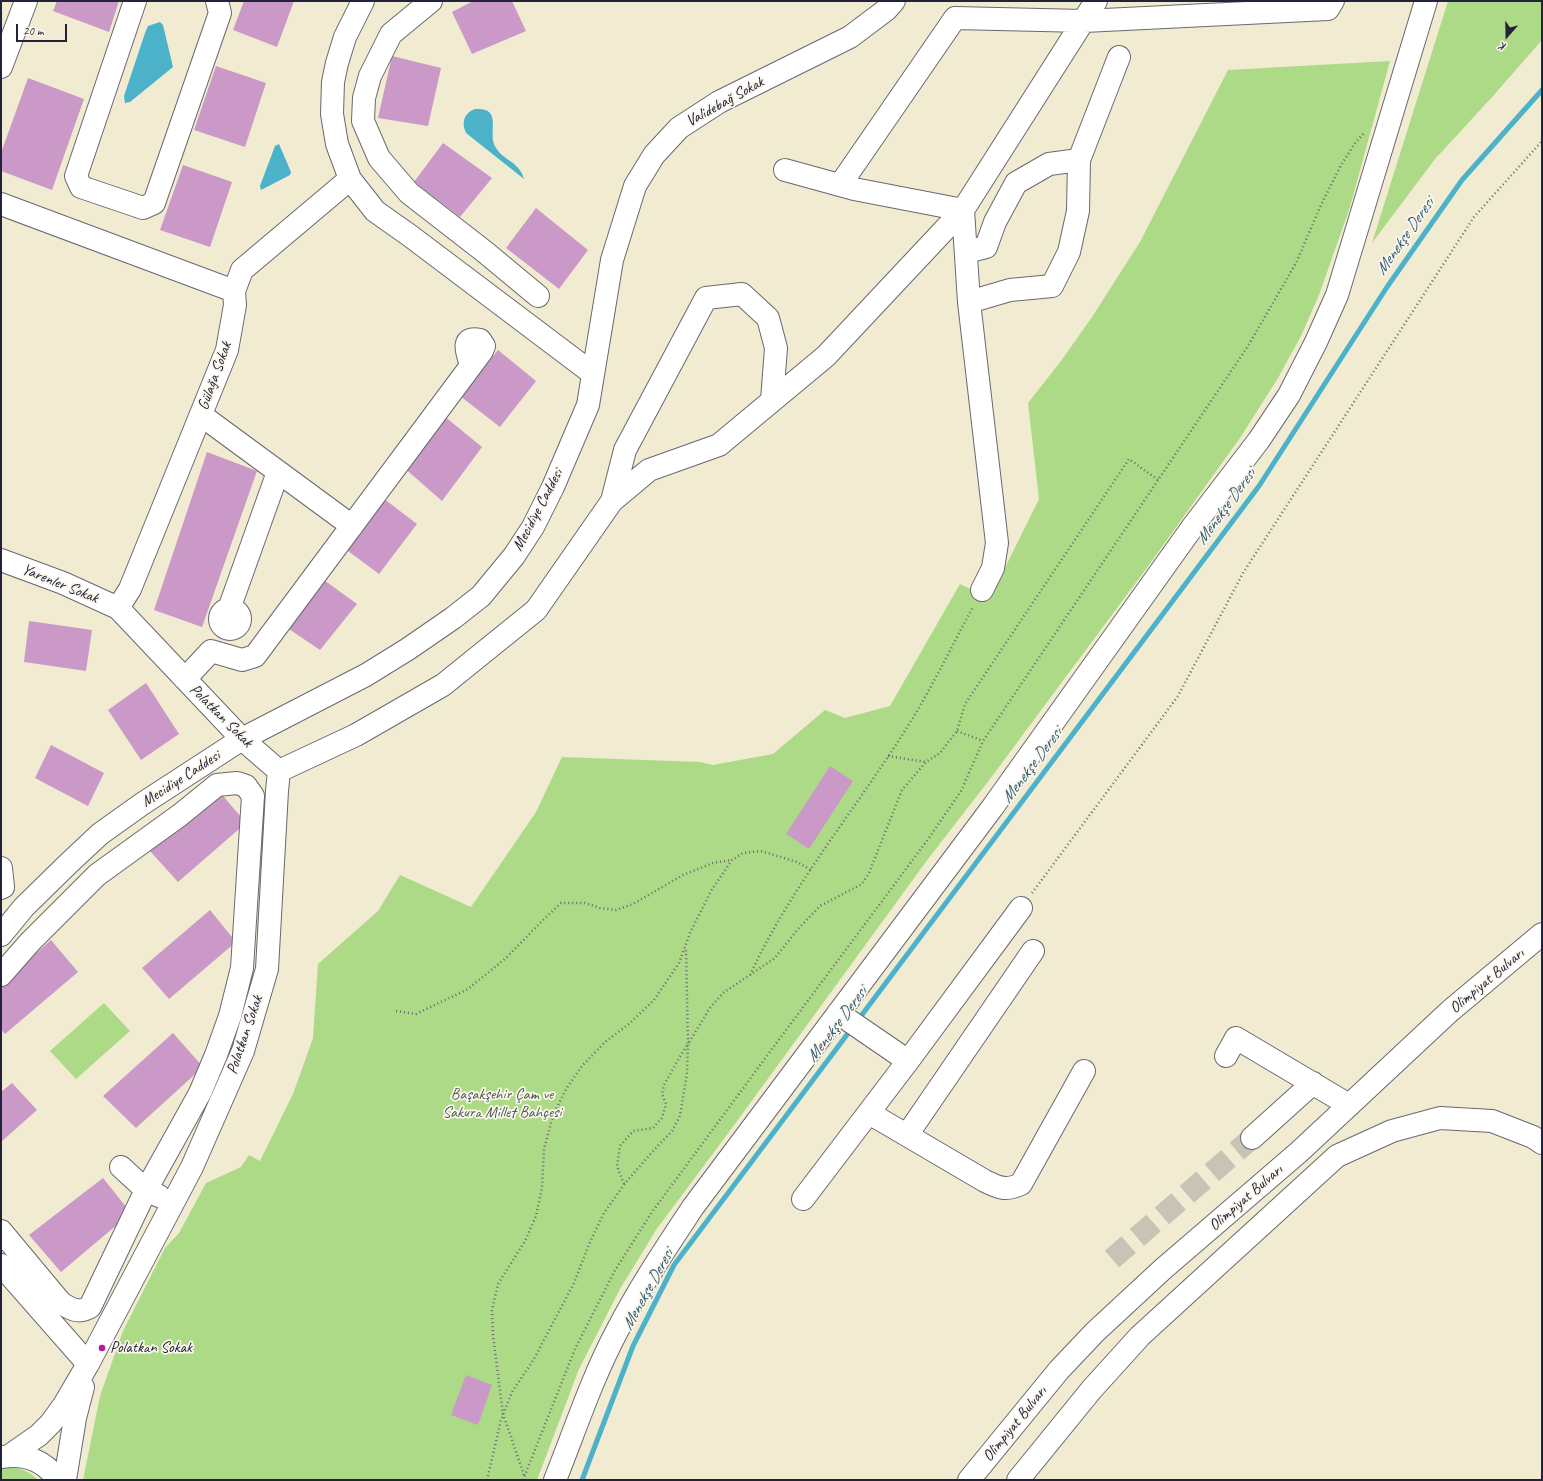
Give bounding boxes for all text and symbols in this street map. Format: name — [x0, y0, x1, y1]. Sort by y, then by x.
scale bar — [18, 16, 69, 42]
north arrow — [1487, 16, 1527, 56]
text: 20 m — [23, 23, 43, 39]
text: K — [1498, 40, 1508, 55]
street label: Validebağ Sokak — [683, 73, 767, 131]
water label: Menekşe Deresi — [1371, 195, 1439, 279]
street label: Gülağa Sokak — [194, 339, 236, 413]
water label: Menekşe Deresi — [1192, 465, 1260, 549]
street label: Mecidiye Caddesi — [508, 466, 568, 554]
street label: Yarenler Sokak — [19, 560, 101, 608]
street label: Polatkan Sokak — [185, 680, 257, 752]
water label: Menekşe Deresi — [997, 724, 1067, 808]
street label: Mecidiye Caddesi — [138, 746, 224, 812]
street label: Olimpiyat Bulvarı — [1446, 944, 1528, 1018]
water label: Menekşe Deresi — [802, 983, 872, 1067]
street label: Polatkan Sokak — [223, 993, 267, 1077]
park label: Başakşehir Çam ve Sakura Millet Bahçesi — [442, 1085, 562, 1123]
street label: Olimpiyat Bulvarı — [1205, 1161, 1287, 1235]
water label: Menekşe Deresi — [618, 1246, 678, 1334]
place label: Polatkan Sokak — [110, 1338, 192, 1358]
marker: Polatkan Sokak — [97, 1343, 107, 1353]
street label: Olimpiyat Bulvarı — [979, 1382, 1051, 1466]

